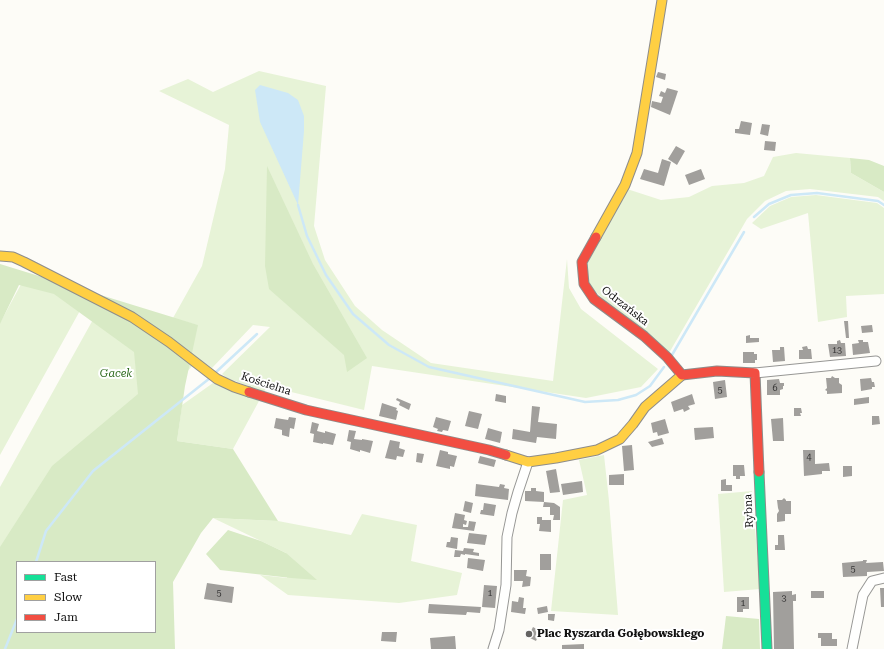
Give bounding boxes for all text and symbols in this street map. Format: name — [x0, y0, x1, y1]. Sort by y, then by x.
street label: Odrzańska — [599, 283, 651, 329]
house number: 13 — [832, 345, 842, 355]
park label: Gacek — [100, 367, 132, 381]
street label: Kościelna — [239, 370, 293, 398]
house number: 6 — [772, 383, 778, 393]
house number: 5 — [717, 385, 723, 395]
house number: 4 — [806, 452, 812, 462]
street label: Rybna — [742, 494, 756, 528]
legend — [16, 561, 156, 633]
house number: 5 — [850, 564, 856, 574]
text: Fast — [54, 570, 77, 584]
house number: 5 — [216, 588, 222, 598]
house number: 1 — [487, 588, 493, 598]
text: Slow — [54, 590, 82, 604]
house number: 3 — [781, 593, 787, 603]
house number: 1 — [740, 598, 746, 608]
text: Jam — [54, 610, 78, 624]
place label: Plac Ryszarda Gołębowskiego — [537, 627, 704, 641]
marker: Plac Ryszarda Gołębowskiego — [524, 629, 534, 639]

